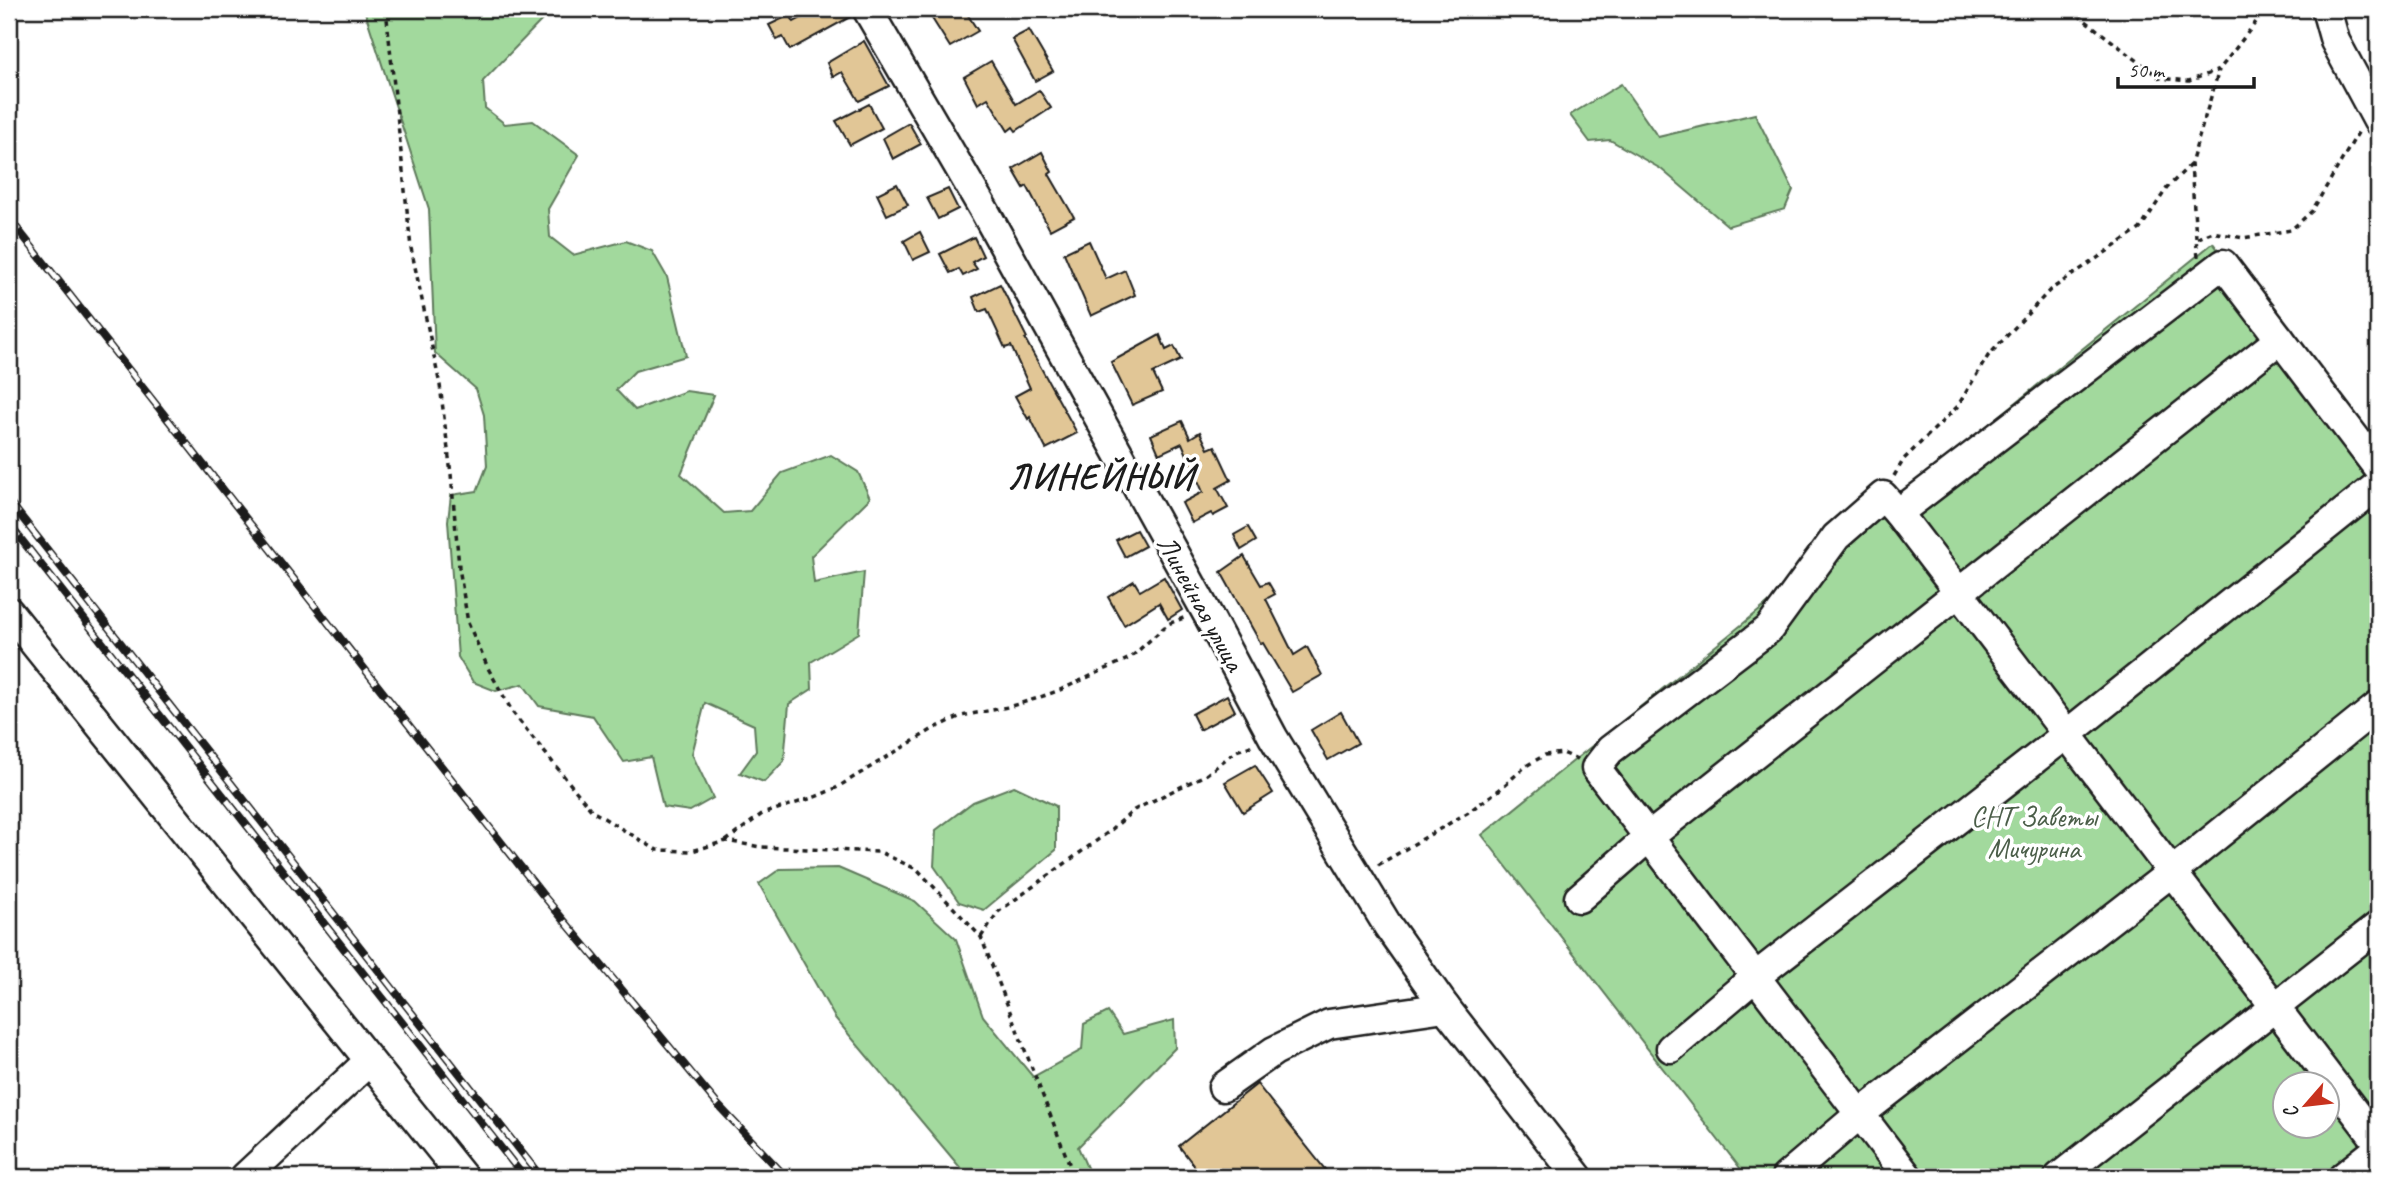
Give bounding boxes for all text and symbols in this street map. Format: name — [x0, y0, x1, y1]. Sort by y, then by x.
scale bar — [2118, 46, 2254, 90]
text: 50 m — [2128, 57, 2166, 83]
district label: ЛИНЕЙНЫЙ — [1007, 454, 1199, 499]
street label: Линейная улица — [1149, 529, 1253, 678]
park label: СНТ Заветы Мичурина — [1971, 799, 2099, 866]
north arrow — [2272, 1070, 2342, 1140]
text: С — [2278, 1100, 2305, 1122]

